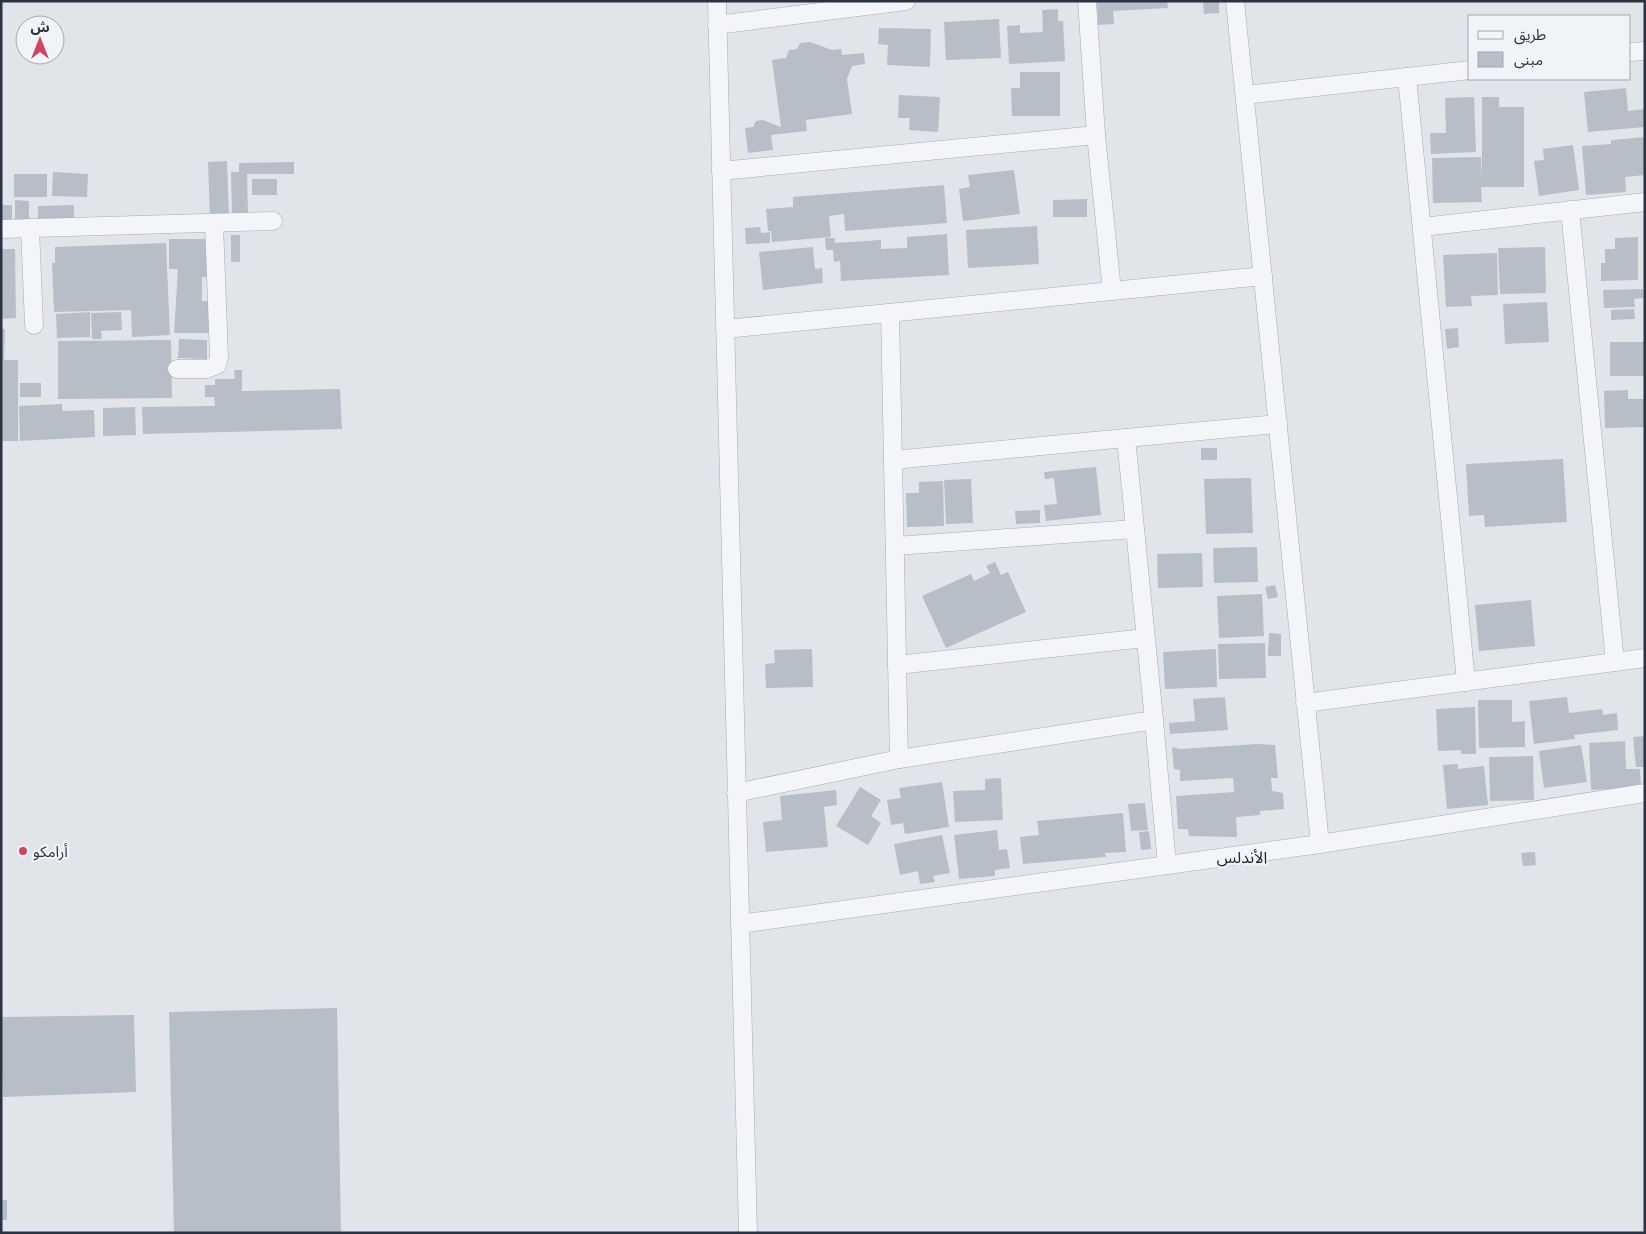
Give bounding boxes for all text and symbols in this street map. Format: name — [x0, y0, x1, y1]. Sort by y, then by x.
north arrow — [15, 15, 65, 65]
legend — [1468, 15, 1631, 80]
text: ش — [30, 19, 50, 35]
text: طريق — [1514, 26, 1546, 45]
text: مبنى — [1514, 51, 1543, 69]
place label: أرامكو — [33, 843, 68, 861]
marker: أرامكو — [17, 845, 29, 857]
district label: الأندلس — [1217, 848, 1267, 867]

